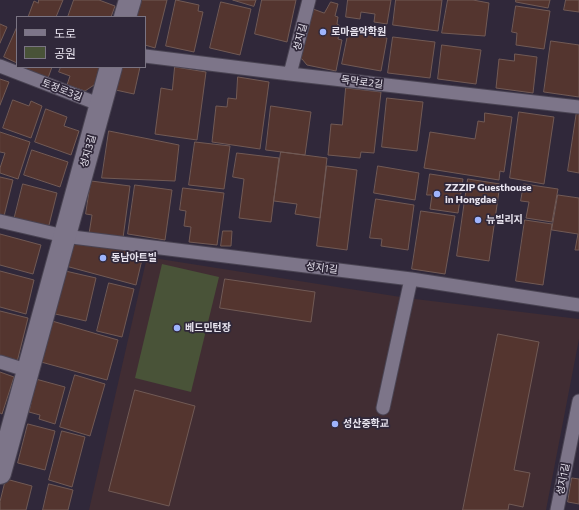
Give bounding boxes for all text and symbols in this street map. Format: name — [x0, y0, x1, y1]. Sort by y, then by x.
legend — [16, 16, 146, 68]
street label: 성지길 — [291, 22, 309, 52]
text: 도로 — [54, 26, 76, 40]
place label: 로마음악학원 — [331, 26, 386, 38]
marker: 로마음악학원 — [318, 27, 328, 37]
text: 공원 — [54, 46, 76, 60]
street label: 독막로2길 — [340, 73, 384, 91]
street label: 토정로3길 — [40, 77, 84, 103]
street label: 성지3길 — [78, 133, 98, 169]
place label: ZZZIP Guesthouse in Hongdae — [445, 182, 532, 206]
marker: ZZZIP Guesthouse in Hongdae — [432, 189, 442, 199]
place label: 뉴빌리지 — [486, 214, 523, 226]
marker: 뉴빌리지 — [473, 215, 483, 225]
place label: 동남아트빌 — [111, 252, 157, 264]
marker: 동남아트빌 — [98, 253, 108, 263]
street label: 성지1길 — [305, 260, 339, 276]
place label: 베드민턴장 — [185, 322, 231, 334]
marker: 베드민턴장 — [172, 323, 182, 333]
place label: 성산중학교 — [343, 418, 389, 430]
marker: 성산중학교 — [330, 419, 340, 429]
street label: 성지1길 — [554, 462, 572, 496]

